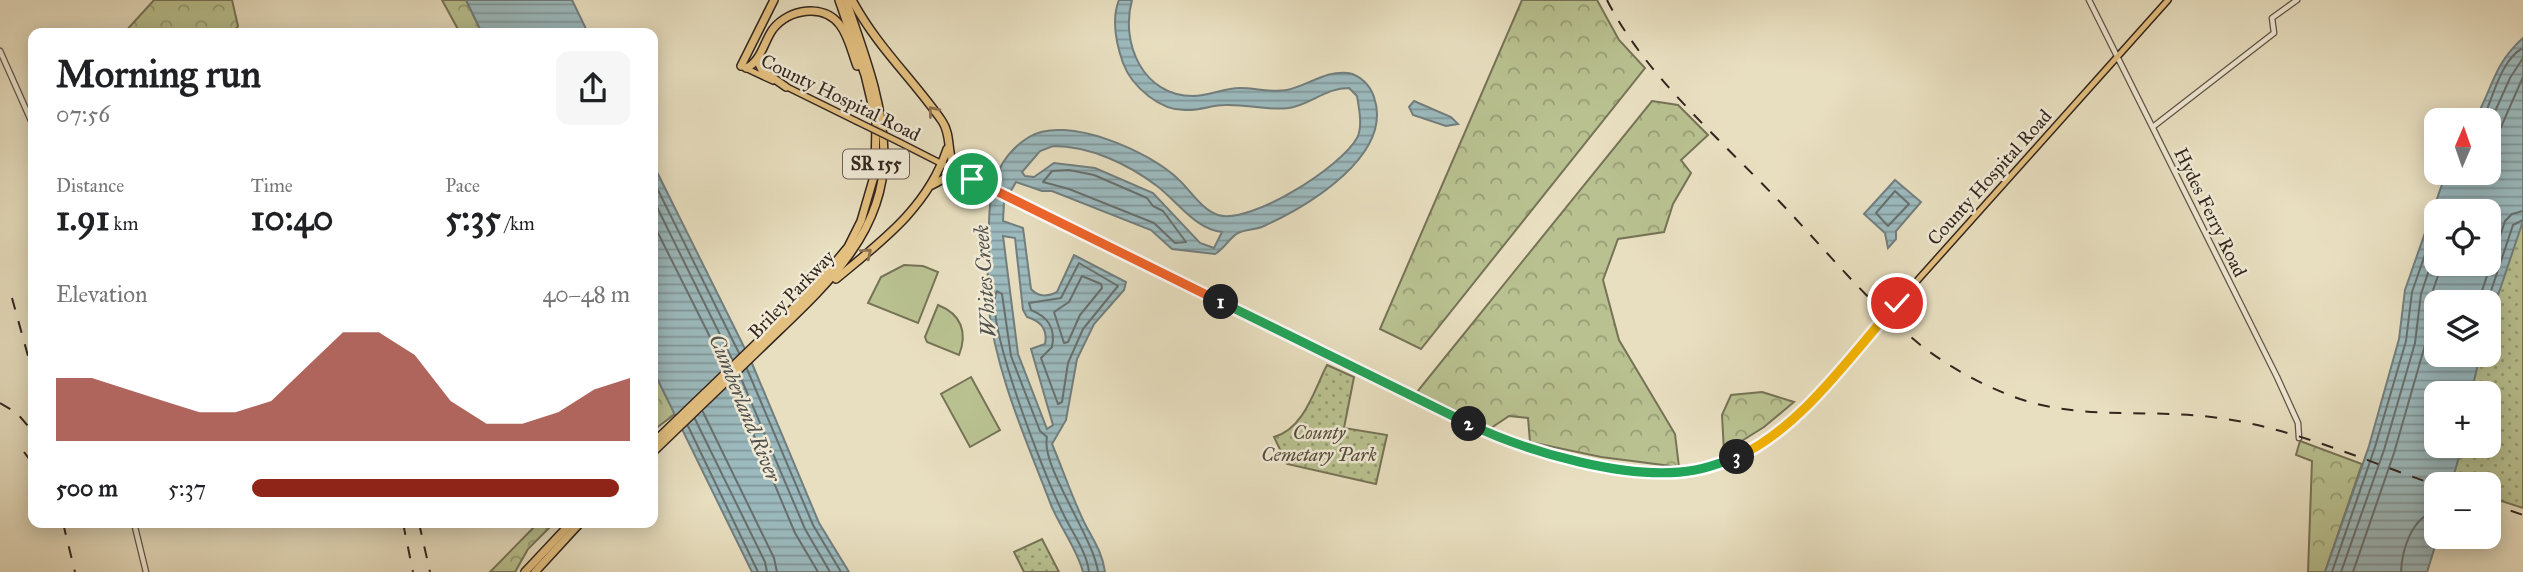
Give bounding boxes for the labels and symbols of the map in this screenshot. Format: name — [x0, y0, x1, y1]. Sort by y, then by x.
street label: County Hospital Road — [757, 49, 925, 146]
street label: County Hospital Road — [1922, 104, 2057, 250]
one-way arrow — [929, 106, 942, 118]
north arrow — [2424, 108, 2501, 186]
street label: Hydes Ferry Road — [2169, 144, 2252, 281]
road number: SR 155 — [843, 149, 909, 178]
pin — [942, 149, 1002, 209]
water label: Whites Creek — [968, 223, 1002, 338]
street label: Briley Parkway — [743, 245, 840, 343]
one-way arrow — [858, 249, 871, 261]
pin — [1867, 273, 1927, 333]
pin: 1 — [1204, 284, 1238, 320]
water label: Cumberland River — [704, 330, 787, 487]
pin: 2 — [1452, 406, 1486, 442]
park label: County Cemetary Park — [1261, 421, 1377, 466]
pin: 3 — [1720, 440, 1754, 475]

